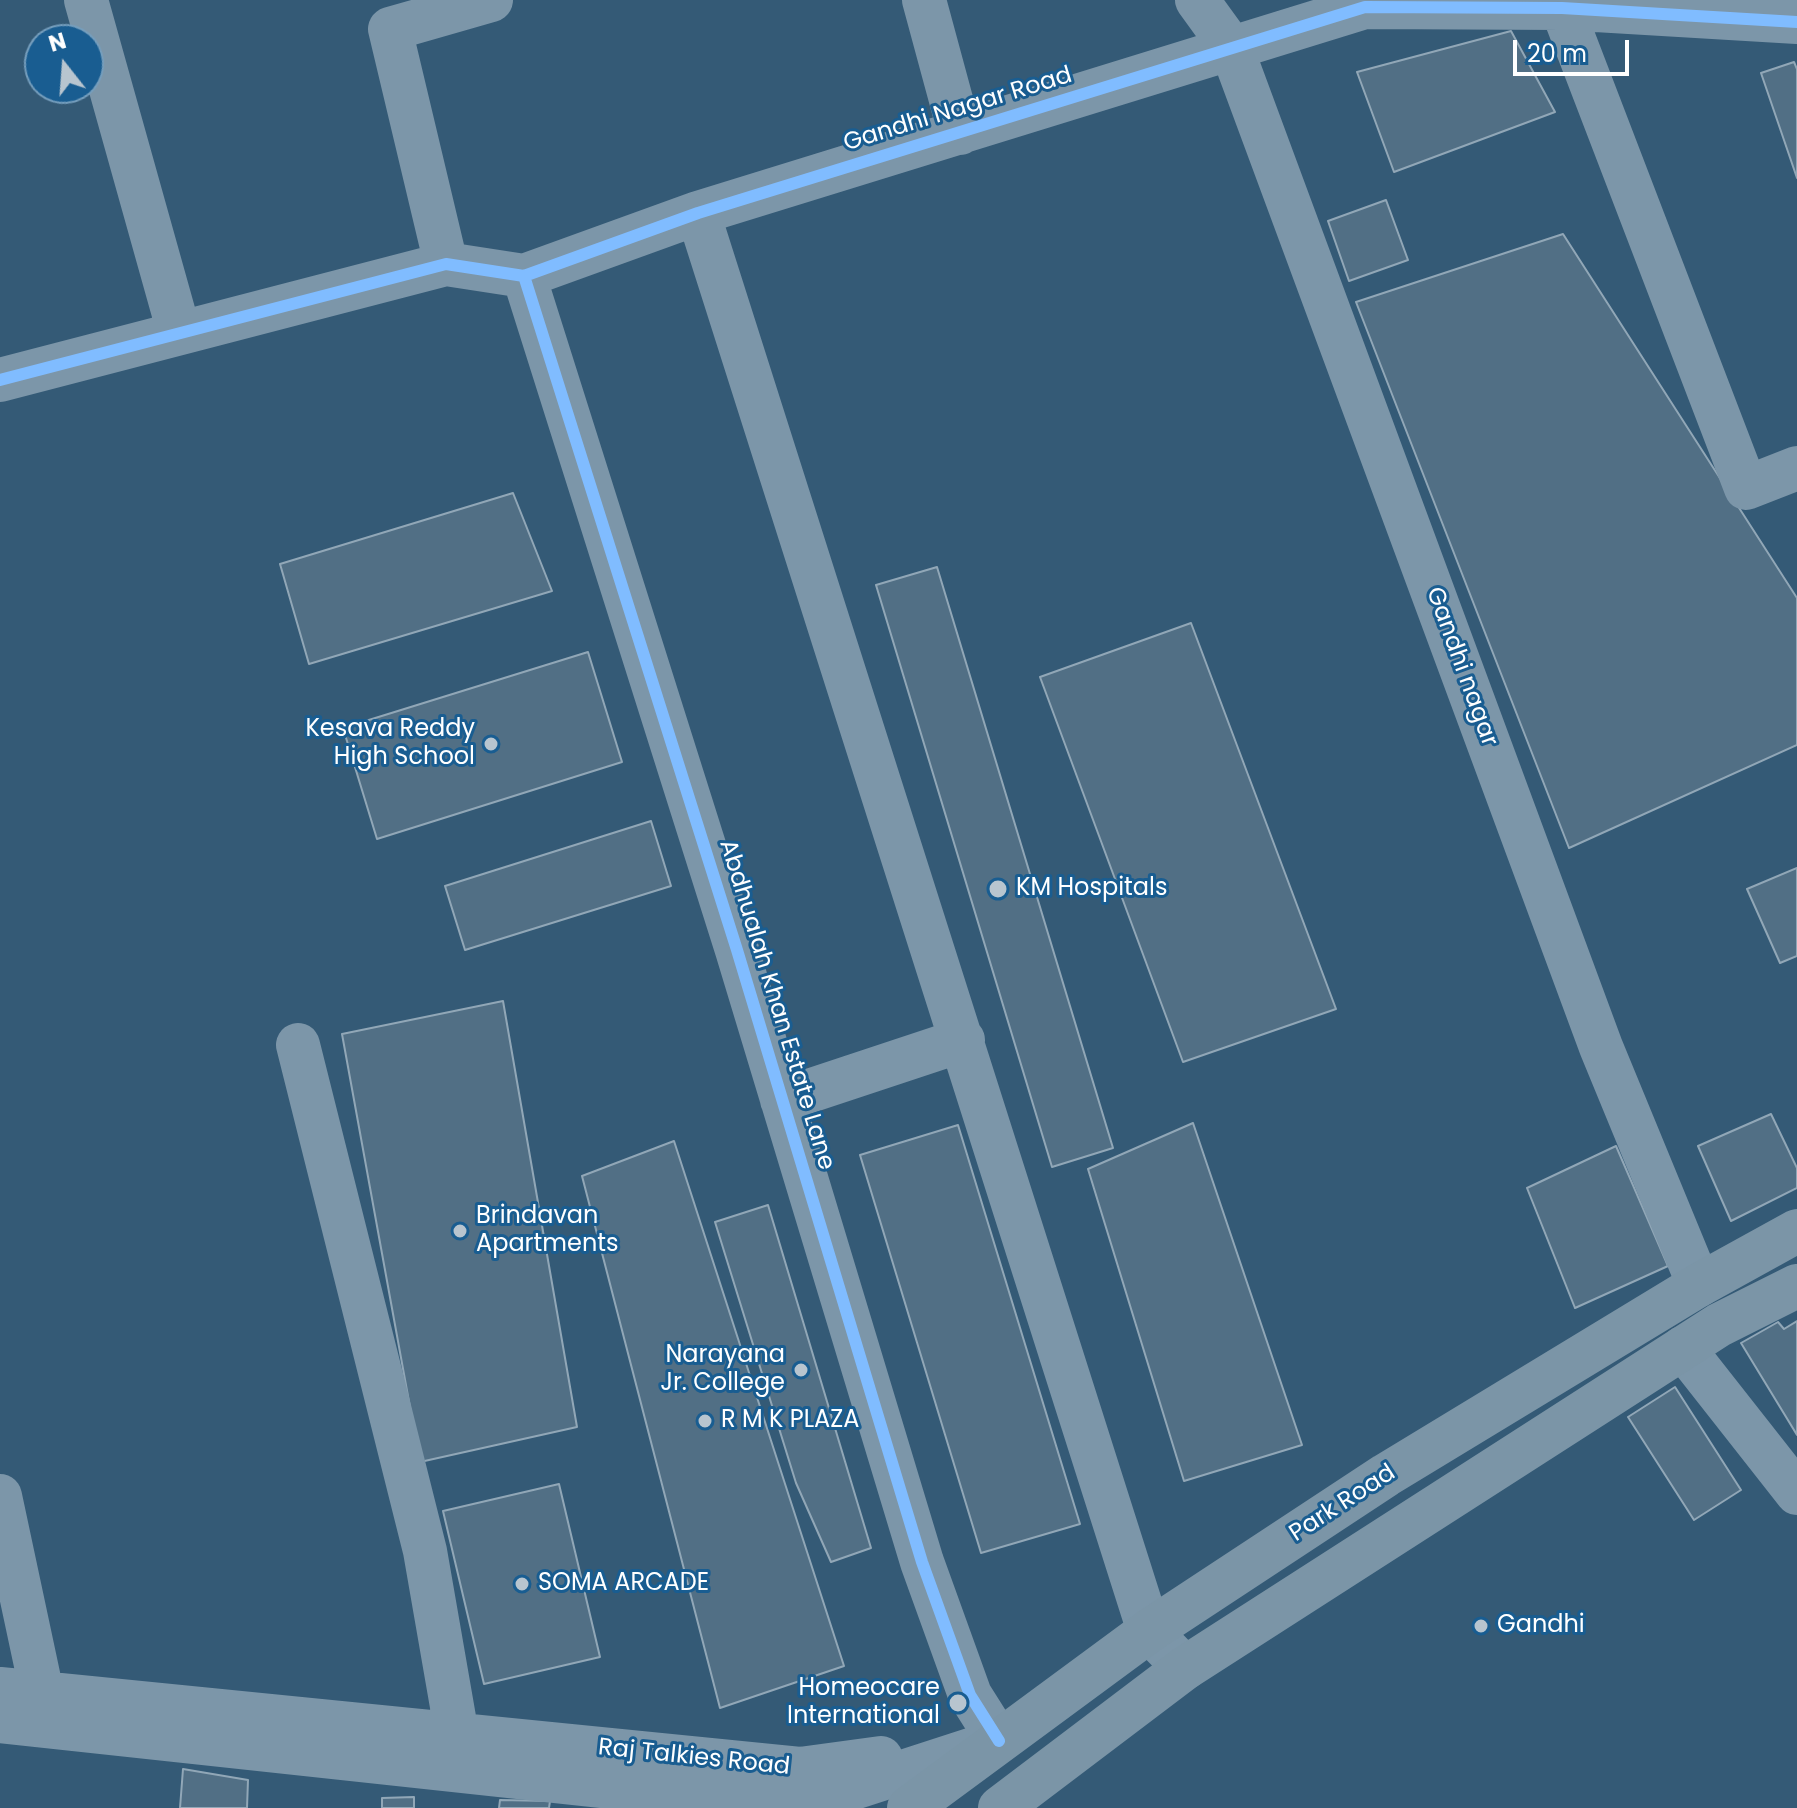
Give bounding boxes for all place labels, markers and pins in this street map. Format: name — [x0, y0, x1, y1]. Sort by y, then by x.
place label: Kesava Reddy High School — [305, 716, 475, 772]
marker: Kesava Reddy High School — [482, 735, 500, 753]
place label: KM Hospitals — [1016, 875, 1167, 903]
marker: KM Hospitals — [987, 878, 1009, 900]
place label: Brindavan Apartments — [476, 1203, 619, 1259]
marker: Brindavan Apartments — [451, 1222, 469, 1240]
place label: Narayana Jr. College — [660, 1342, 785, 1398]
marker: Narayana Jr. College — [792, 1361, 810, 1379]
place label: R M K PLAZA — [721, 1407, 859, 1435]
marker: R M K PLAZA — [696, 1412, 714, 1430]
place label: SOMA ARCADE — [538, 1570, 709, 1598]
marker: SOMA ARCADE — [513, 1575, 531, 1593]
place label: Gandhi — [1497, 1612, 1585, 1640]
marker: Gandhi — [1472, 1617, 1490, 1635]
place label: Homeocare International — [787, 1675, 940, 1731]
marker: Homeocare International — [947, 1692, 969, 1714]

